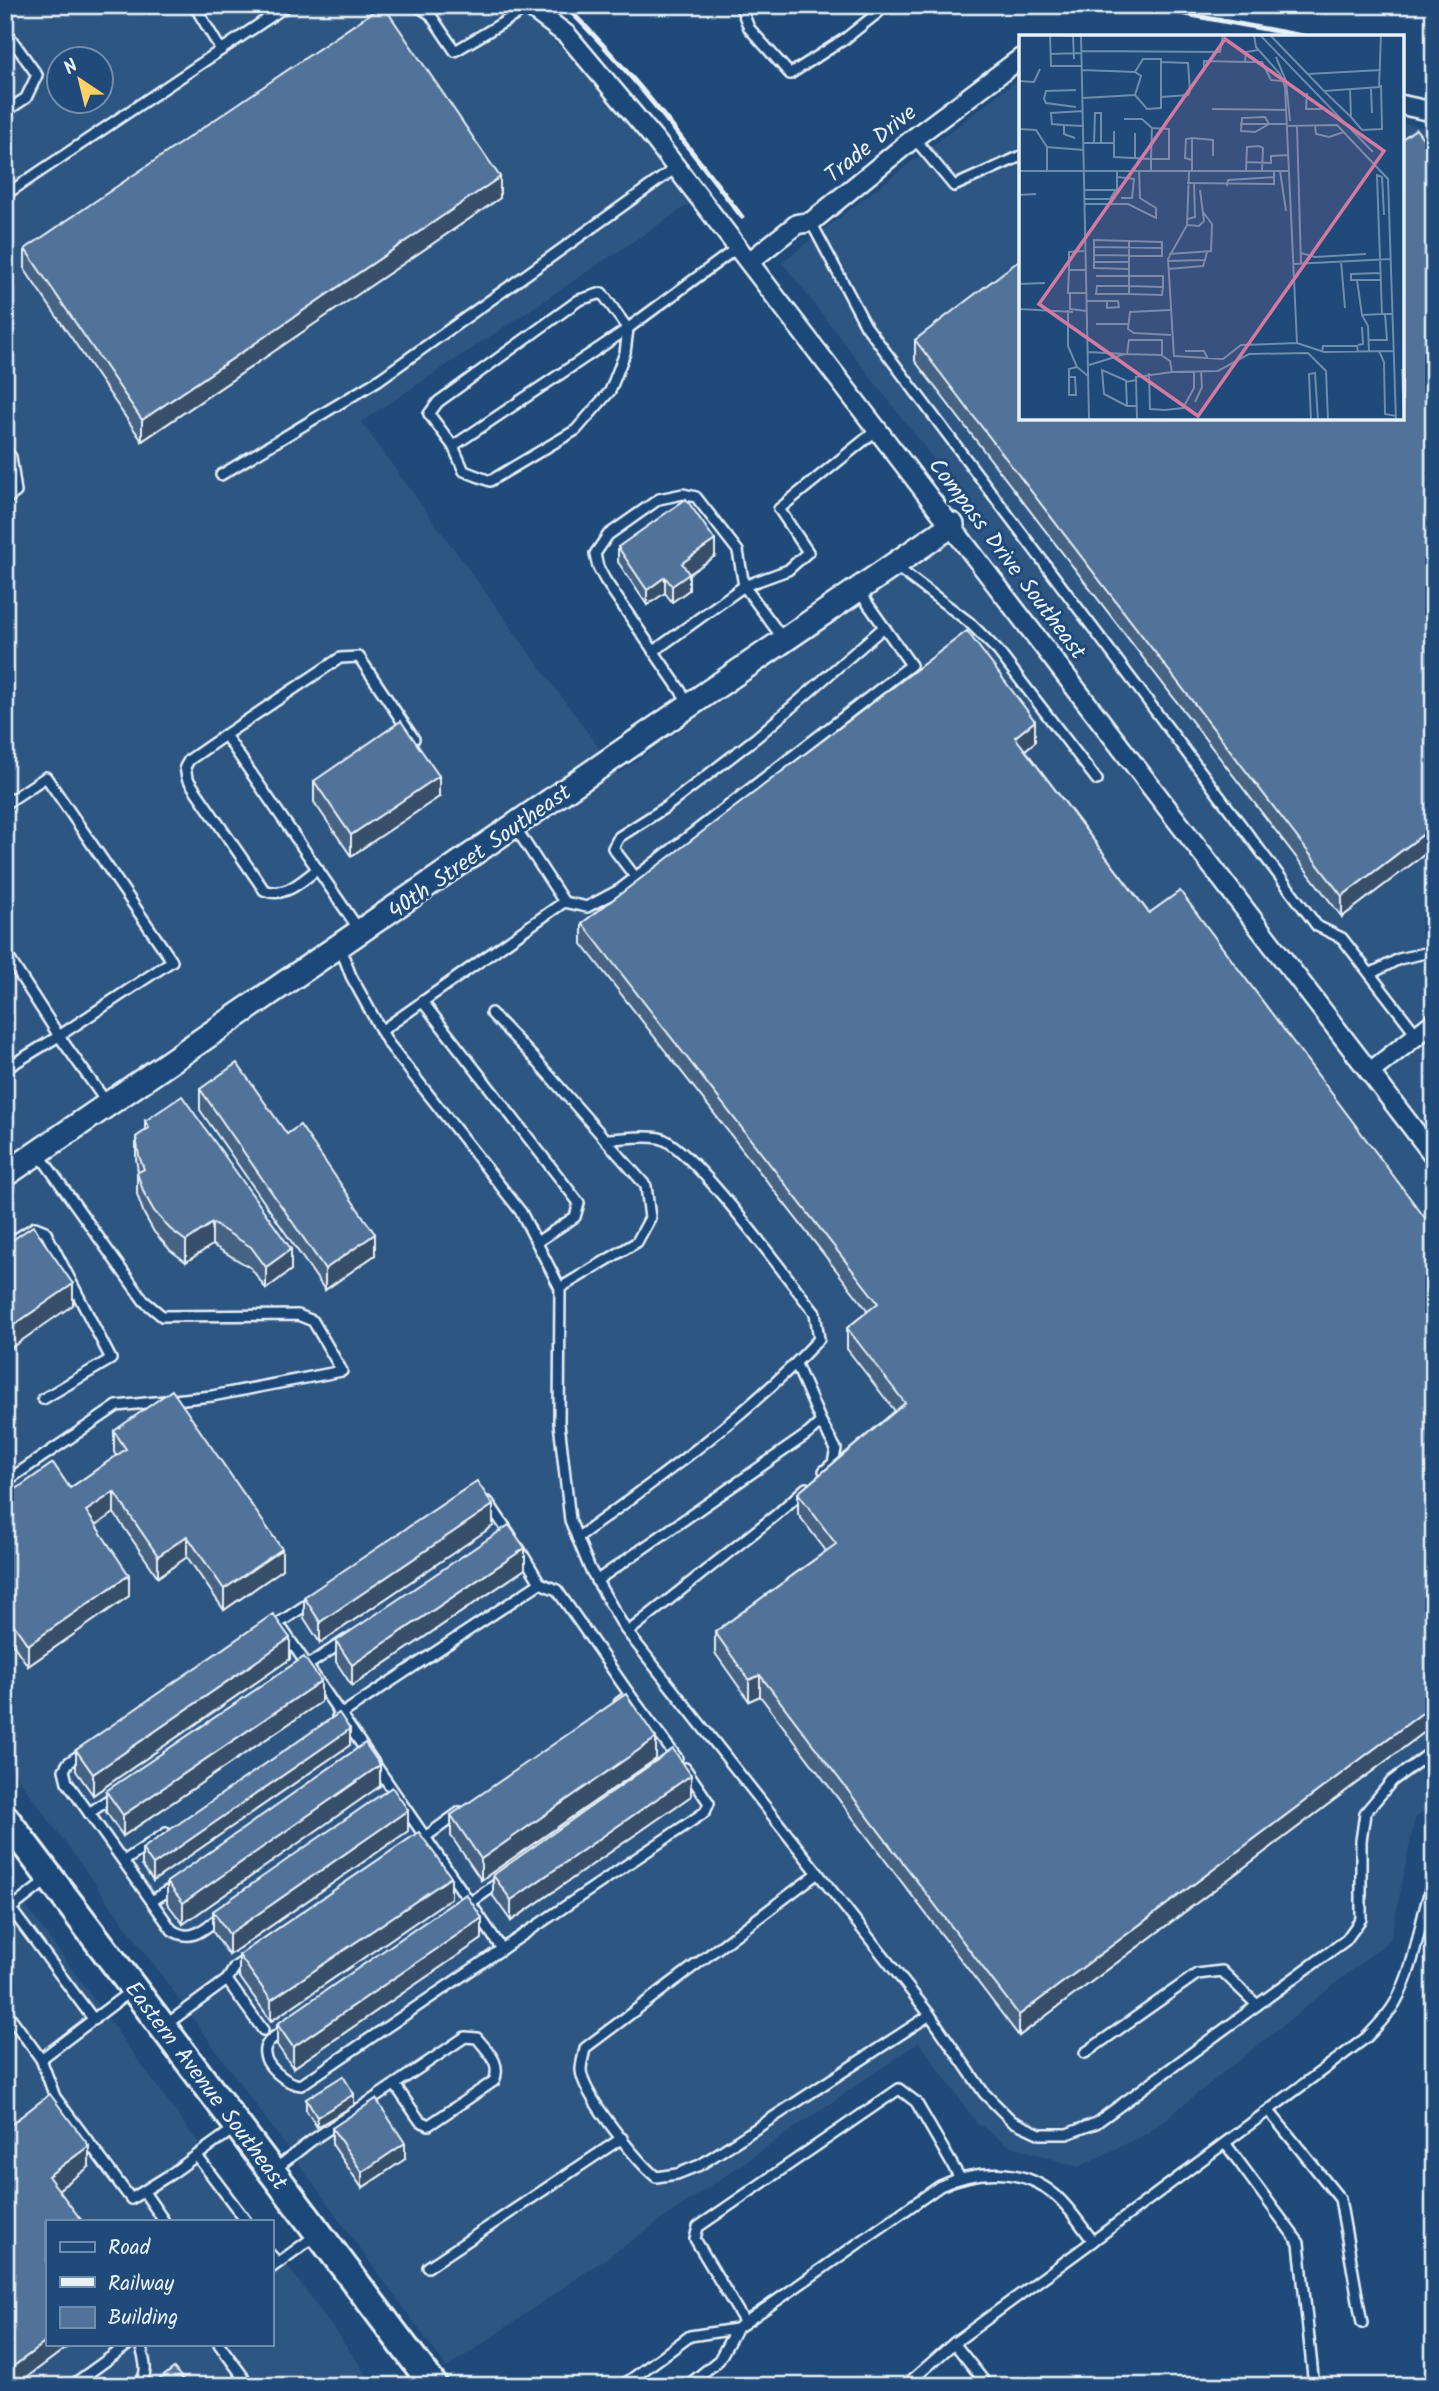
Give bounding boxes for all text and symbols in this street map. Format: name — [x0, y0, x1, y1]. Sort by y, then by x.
inset map — [1019, 35, 1404, 420]
north arrow — [46, 46, 116, 116]
text: N — [58, 52, 85, 83]
street label: Trade Drive — [817, 96, 925, 193]
street label: Compass Drive Southeast — [918, 451, 1095, 669]
street label: 40th Street Southeast — [381, 775, 580, 930]
street label: Eastern Avenue Southeast — [115, 1974, 297, 2199]
legend — [46, 2220, 273, 2346]
text: Road — [108, 2232, 151, 2265]
text: Railway — [108, 2268, 174, 2301]
text: Building — [108, 2302, 178, 2335]

